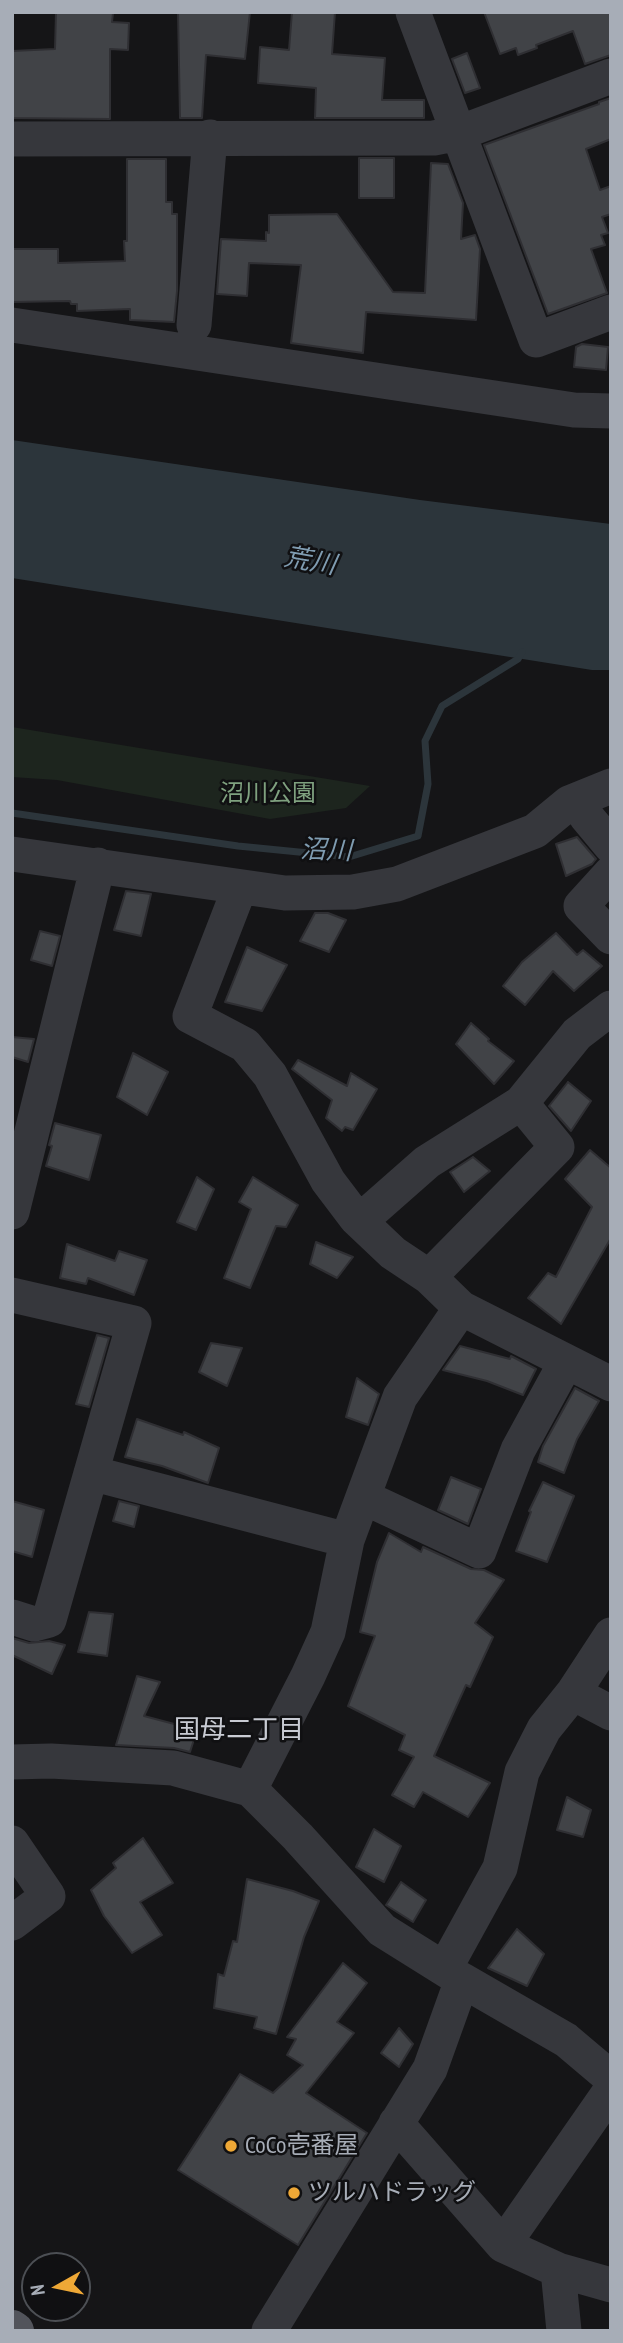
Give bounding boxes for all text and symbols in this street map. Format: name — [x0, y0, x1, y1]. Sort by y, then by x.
water label: 荒川 — [282, 542, 338, 582]
park label: 沼川公園 — [220, 780, 316, 808]
water label: 沼川 — [299, 835, 353, 867]
district label: 国母二丁目 — [174, 1715, 304, 1747]
place label: CoCo壱番屋 — [245, 2132, 358, 2160]
marker: CoCo壱番屋 — [223, 2138, 239, 2154]
place label: ツルハドラッグ — [308, 2179, 476, 2207]
marker: ツルハドラッグ — [286, 2185, 302, 2201]
north arrow — [21, 2252, 91, 2322]
text: N — [25, 2283, 50, 2297]

